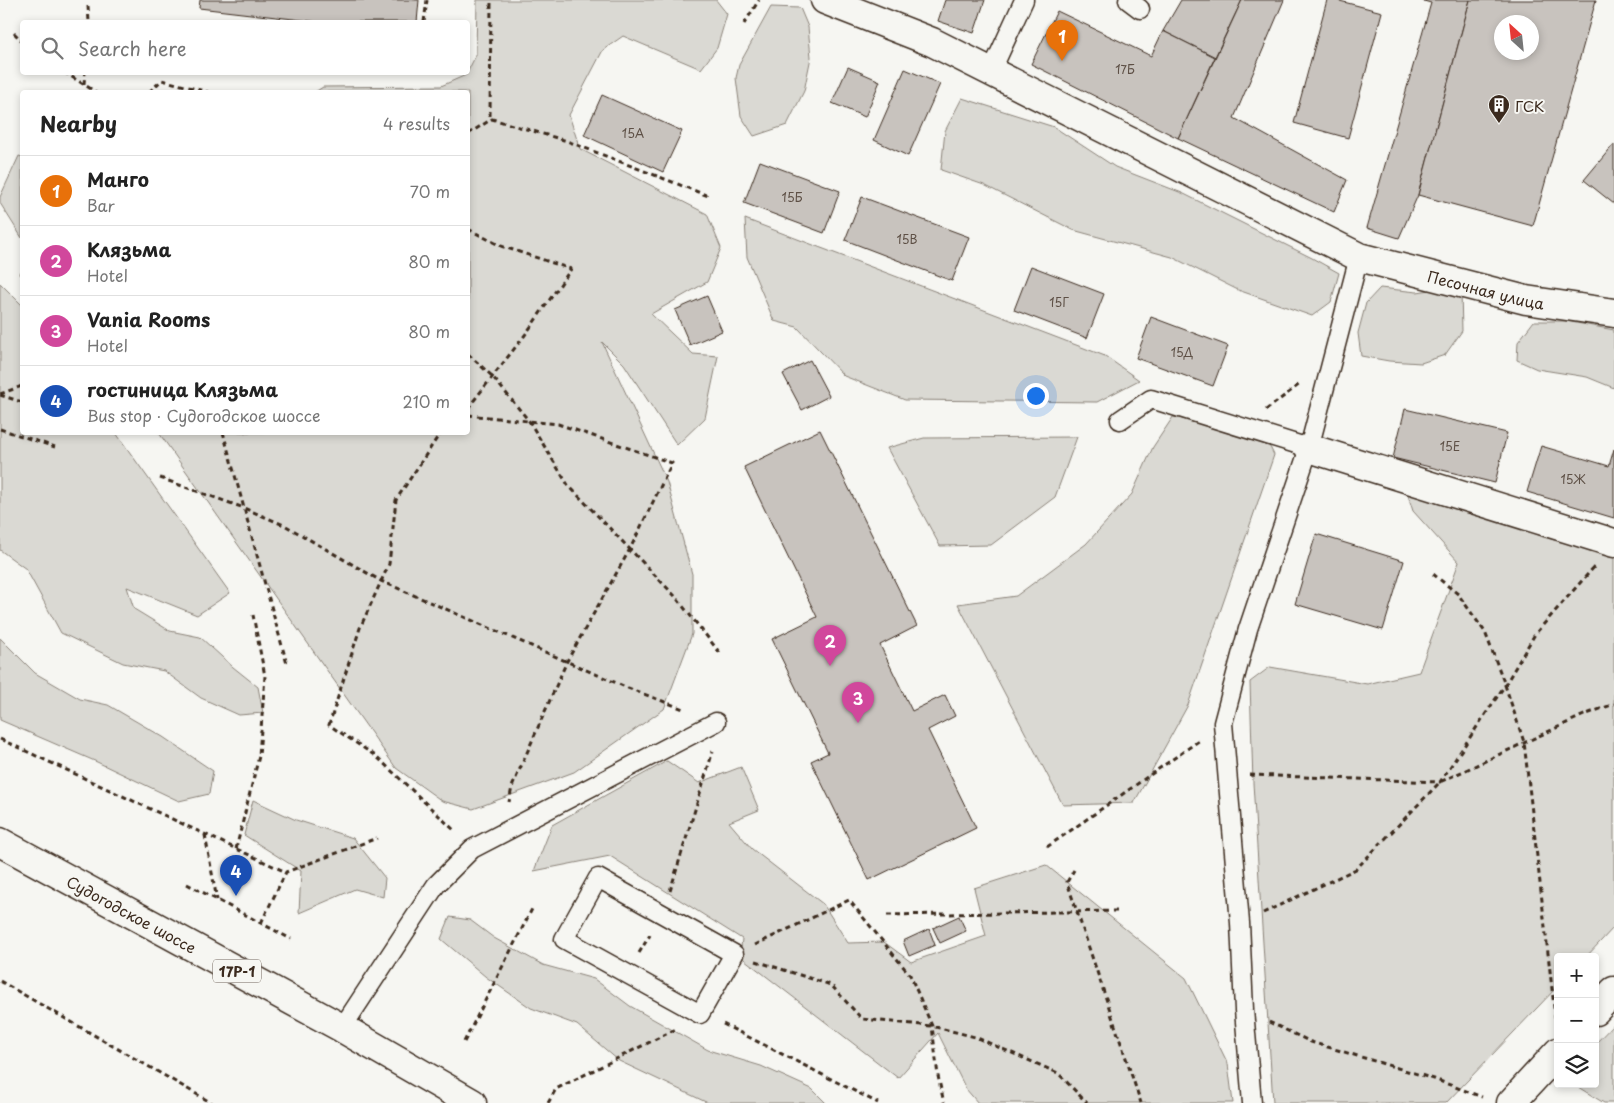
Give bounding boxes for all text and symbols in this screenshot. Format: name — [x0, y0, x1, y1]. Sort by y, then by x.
north arrow — [1494, 15, 1539, 60]
search box — [20, 20, 470, 75]
pin: 1 — [1046, 20, 1078, 61]
icon: search — [38, 34, 66, 62]
text: Search here — [78, 34, 187, 62]
house number: 17Б — [1115, 60, 1135, 78]
building icon: ГСК — [1487, 93, 1511, 124]
place label: ГСК — [1515, 94, 1544, 117]
text: Nearby — [40, 107, 117, 139]
text: 4 results — [383, 111, 450, 135]
house number: 15А — [622, 124, 644, 142]
text: Манго — [87, 165, 149, 193]
text: 1 — [52, 179, 60, 203]
text: 70 m — [410, 179, 450, 203]
house number: 15Б — [782, 188, 803, 206]
text: Bar — [87, 193, 115, 217]
house number: 15В — [896, 230, 918, 248]
text: Клязьма — [87, 235, 171, 263]
text: 2 — [50, 249, 62, 273]
text: 80 m — [408, 249, 450, 273]
text: Hotel — [87, 263, 128, 287]
street label: Песочная улица — [1425, 264, 1546, 314]
house number: 15Г — [1049, 293, 1069, 311]
text: Vania Rooms — [87, 305, 210, 333]
text: 3 — [51, 319, 61, 343]
text: 80 m — [408, 319, 450, 343]
text: Hotel — [87, 333, 128, 357]
house number: 15Д — [1171, 343, 1194, 361]
text: гостиница Клязьма — [87, 375, 278, 403]
your location — [1023, 383, 1049, 409]
text: 4 — [51, 389, 61, 413]
text: 210 m — [402, 389, 450, 413]
text: Bus stop · Судогодское шоссе — [87, 403, 321, 427]
house number: 15Е — [1440, 437, 1460, 455]
house number: 15Ж — [1560, 470, 1586, 488]
pin: 2 — [814, 625, 846, 666]
pin: 3 — [842, 682, 874, 723]
pin: 4 — [220, 855, 252, 896]
street label: Судогодское шоссе — [63, 869, 201, 958]
map controls — [1554, 953, 1599, 1088]
button: + — [1554, 953, 1599, 998]
road number: 17Р-1 — [213, 959, 261, 982]
button: − — [1554, 998, 1599, 1043]
button: layers — [1554, 1043, 1599, 1088]

